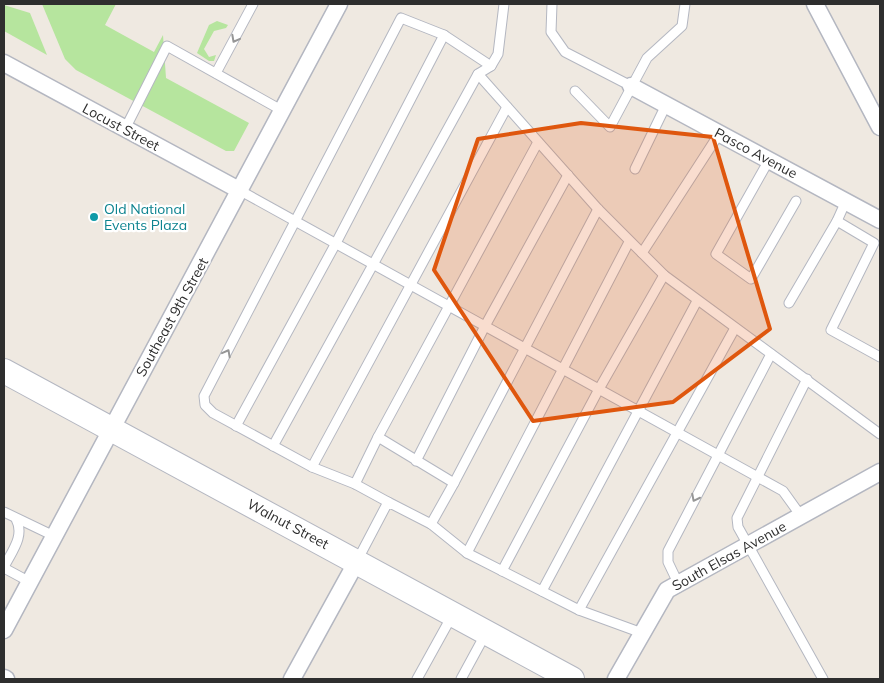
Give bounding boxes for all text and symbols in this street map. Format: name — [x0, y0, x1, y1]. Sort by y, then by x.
one-way arrow — [231, 33, 241, 42]
street label: Locust Street — [79, 99, 163, 155]
street label: Pasco Avenue — [711, 124, 801, 182]
place label: Old National Events Plaza — [104, 200, 187, 234]
marker: Old National Events Plaza — [88, 211, 100, 223]
street label: Southeast 9th Street — [132, 254, 212, 380]
one-way arrow — [221, 350, 231, 359]
one-way arrow — [691, 493, 701, 502]
street label: Walnut Street — [244, 495, 332, 553]
street label: South Elsas Avenue — [669, 517, 789, 595]

